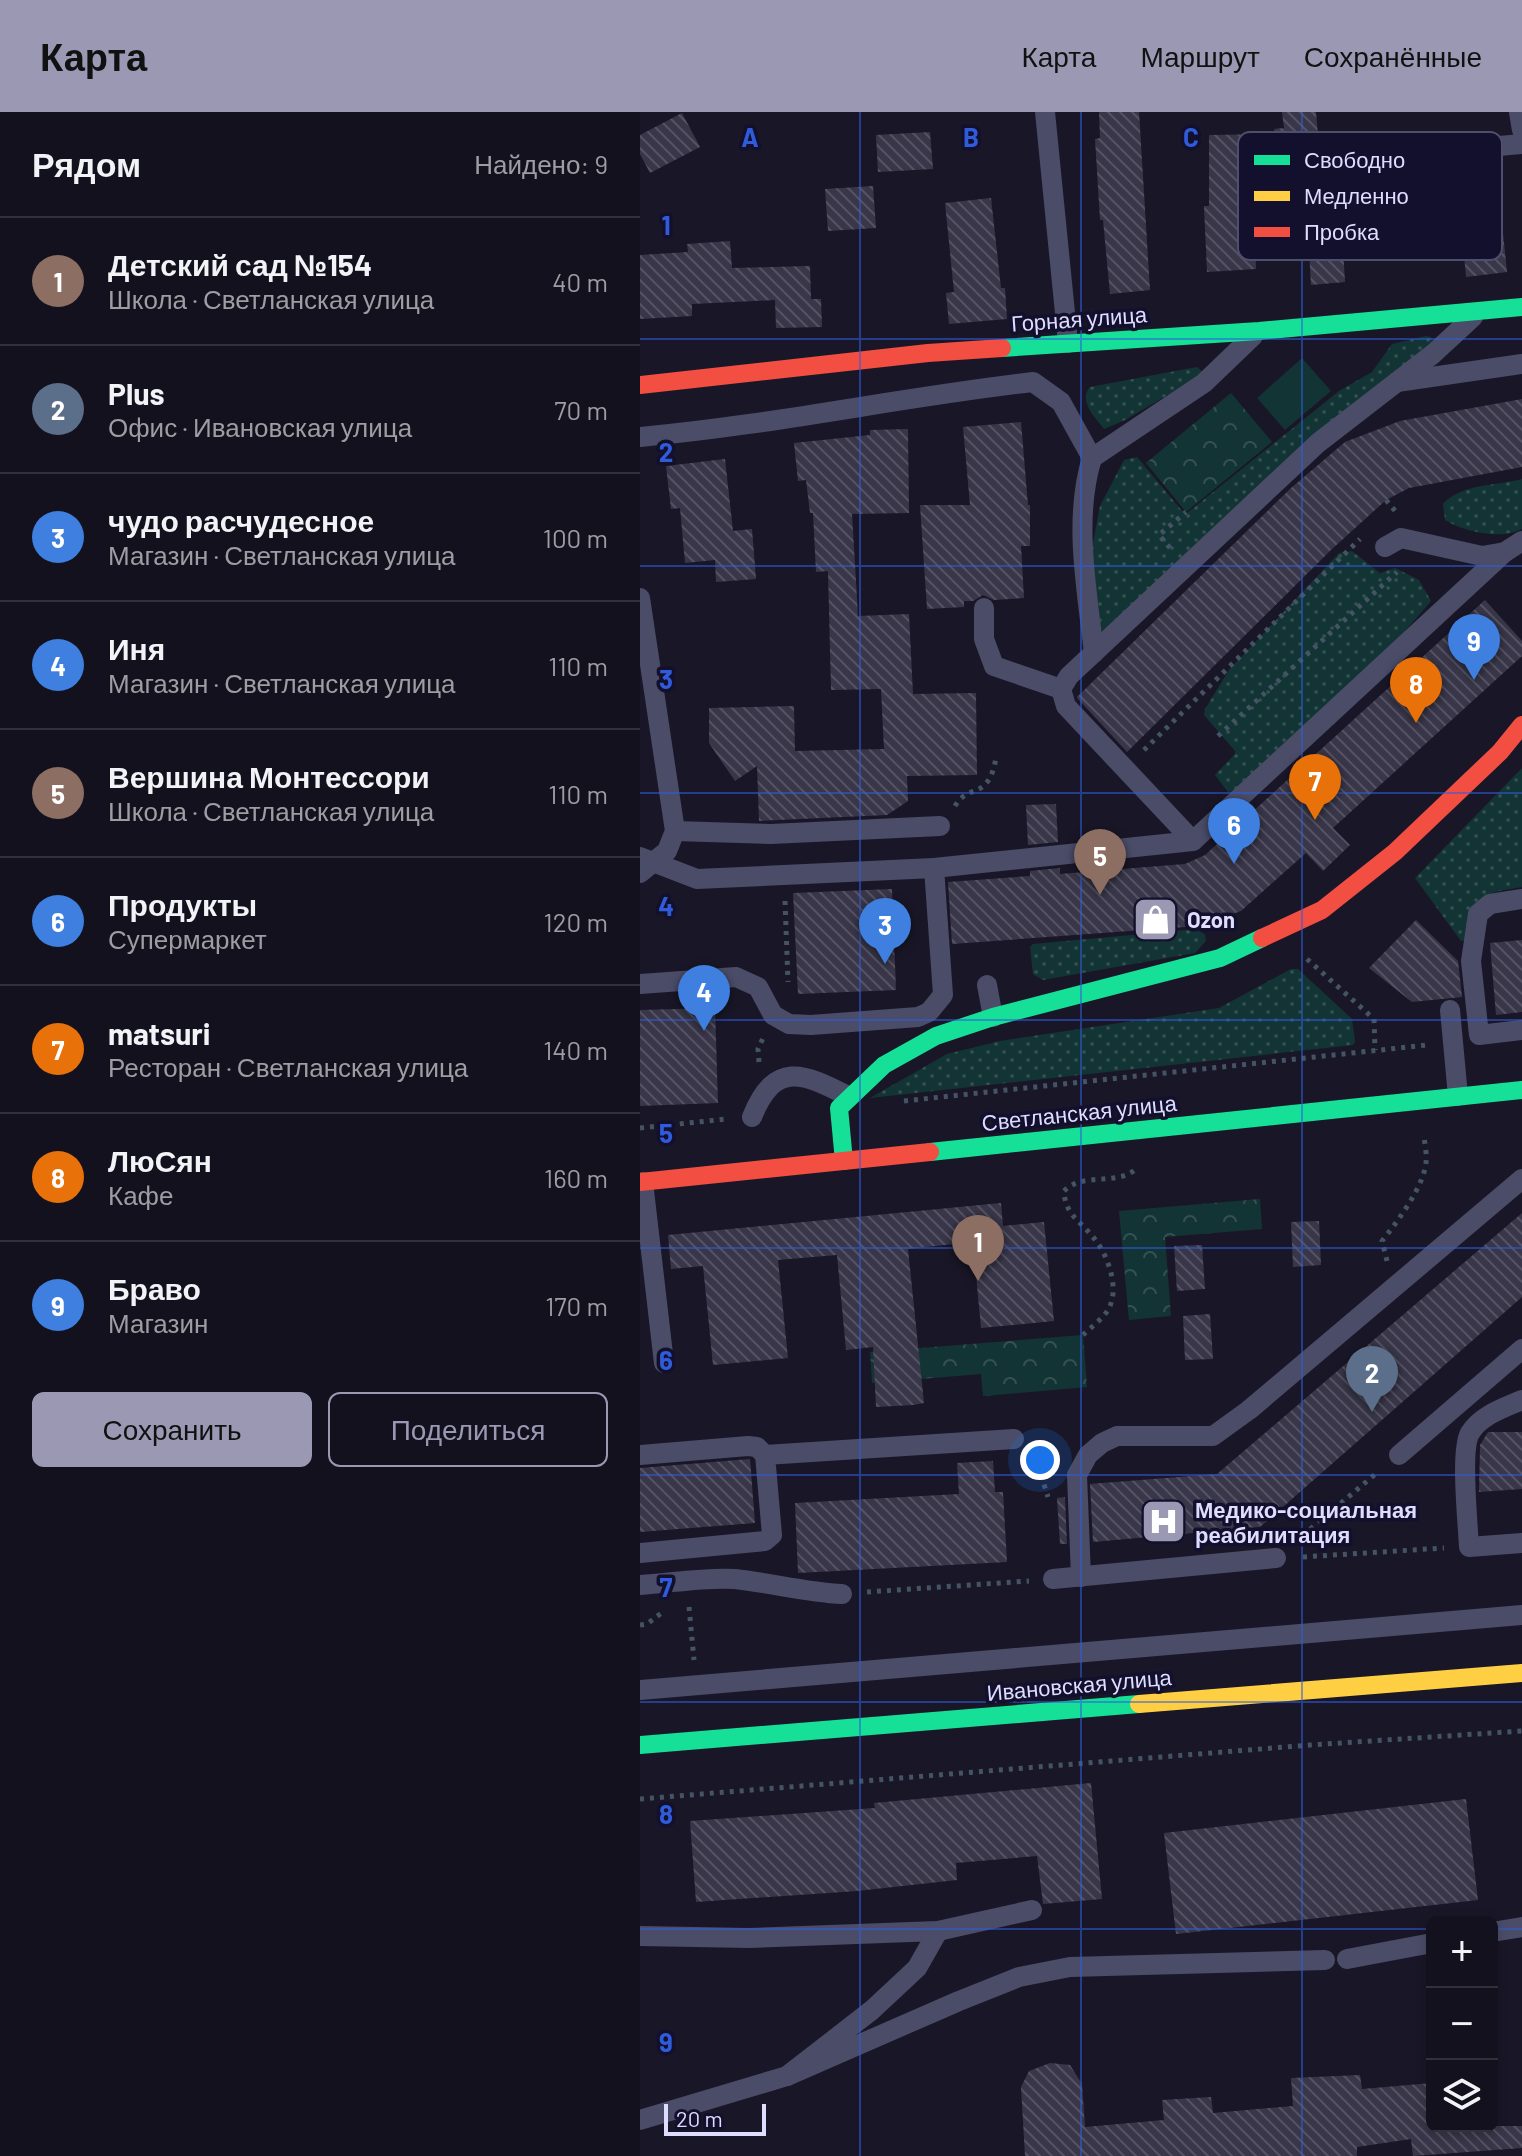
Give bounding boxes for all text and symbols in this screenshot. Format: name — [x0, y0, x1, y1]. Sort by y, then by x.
text: Карта — [40, 33, 147, 79]
text: Карта — [1021, 39, 1096, 73]
text: Маршрут — [1140, 39, 1260, 73]
text: Сохранённые — [1304, 39, 1482, 73]
text: A — [741, 121, 759, 152]
text: B — [963, 121, 979, 152]
text: C — [1183, 121, 1199, 152]
legend — [1238, 132, 1502, 260]
text: Рядом — [32, 143, 141, 184]
text: Свободно — [1304, 146, 1405, 173]
text: Найдено: 9 — [474, 148, 608, 179]
text: Медленно — [1304, 182, 1409, 209]
text: 1 — [661, 209, 671, 240]
text: Пробка — [1304, 218, 1380, 245]
text: Детский сад №154 — [108, 246, 372, 282]
text: 1 — [53, 266, 63, 297]
text: 40 m — [552, 266, 608, 297]
text: Школа · Светланская улица — [108, 283, 434, 314]
street label: Горная улица — [1010, 300, 1149, 337]
text: Plus — [108, 375, 165, 411]
text: 2 — [51, 394, 65, 425]
text: 70 m — [554, 394, 608, 425]
text: Офис · Ивановская улица — [108, 411, 412, 442]
text: 2 — [659, 436, 673, 467]
text: чудо расчудесное — [108, 502, 374, 538]
text: 3 — [51, 522, 65, 553]
text: 100 m — [543, 522, 608, 553]
text: Магазин · Светланская улица — [108, 539, 456, 570]
pin: 9 — [1448, 614, 1500, 680]
text: Иня — [108, 630, 165, 666]
text: 4 — [50, 650, 66, 681]
text: 110 m — [548, 650, 608, 681]
pin: 8 — [1390, 657, 1442, 723]
text: 3 — [659, 663, 673, 694]
text: Магазин · Светланская улица — [108, 667, 456, 698]
pin: 7 — [1289, 754, 1341, 820]
text: Вершина Монтессори — [108, 758, 430, 794]
text: 5 — [51, 778, 65, 809]
text: 110 m — [548, 778, 608, 809]
text: Школа · Светланская улица — [108, 795, 434, 826]
pin: 6 — [1208, 798, 1260, 864]
pin: 5 — [1074, 829, 1126, 895]
text: Продукты — [108, 886, 257, 922]
text: 4 — [658, 890, 674, 921]
shop icon: Ozon — [1132, 895, 1180, 943]
pin: 3 — [859, 898, 911, 964]
text: 6 — [51, 906, 65, 937]
text: 120 m — [544, 906, 608, 937]
place label: Ozon — [1187, 906, 1235, 932]
text: Супермаркет — [108, 923, 267, 954]
pin: 4 — [678, 965, 730, 1031]
text: matsuri — [108, 1015, 211, 1051]
text: 7 — [52, 1034, 64, 1065]
text: 140 m — [543, 1034, 608, 1065]
text: Ресторан · Светланская улица — [108, 1051, 468, 1082]
street label: Светланская улица — [980, 1089, 1179, 1136]
text: 5 — [659, 1117, 673, 1148]
text: ЛюСян — [108, 1142, 212, 1178]
text: 8 — [51, 1162, 65, 1193]
text: 160 m — [544, 1162, 608, 1193]
text: Кафе — [108, 1179, 173, 1210]
pin: 1 — [952, 1215, 1004, 1281]
text: Браво — [108, 1270, 201, 1306]
text: 9 — [51, 1290, 65, 1321]
text: 170 m — [545, 1290, 608, 1321]
text: Магазин — [108, 1307, 208, 1338]
text: 6 — [659, 1344, 673, 1375]
pin: 2 — [1346, 1346, 1398, 1412]
button: Сохранить — [32, 1392, 312, 1467]
button: Поделиться — [328, 1392, 608, 1467]
your location — [1020, 1440, 1060, 1480]
place label: Медико-социальная реабилитация — [1195, 1496, 1417, 1548]
hospital icon: Медико-социальная реабилитация — [1140, 1498, 1188, 1546]
text: 7 — [660, 1571, 673, 1602]
street label: Ивановская улица — [985, 1663, 1173, 1706]
text: 8 — [659, 1798, 673, 1829]
map controls — [1426, 1916, 1498, 2132]
button: + — [1426, 1916, 1498, 1988]
button: − — [1426, 1988, 1498, 2060]
text: 9 — [659, 2026, 673, 2057]
button: layers — [1426, 2060, 1498, 2132]
scale bar — [664, 2100, 766, 2136]
text: 20 m — [676, 2105, 723, 2131]

